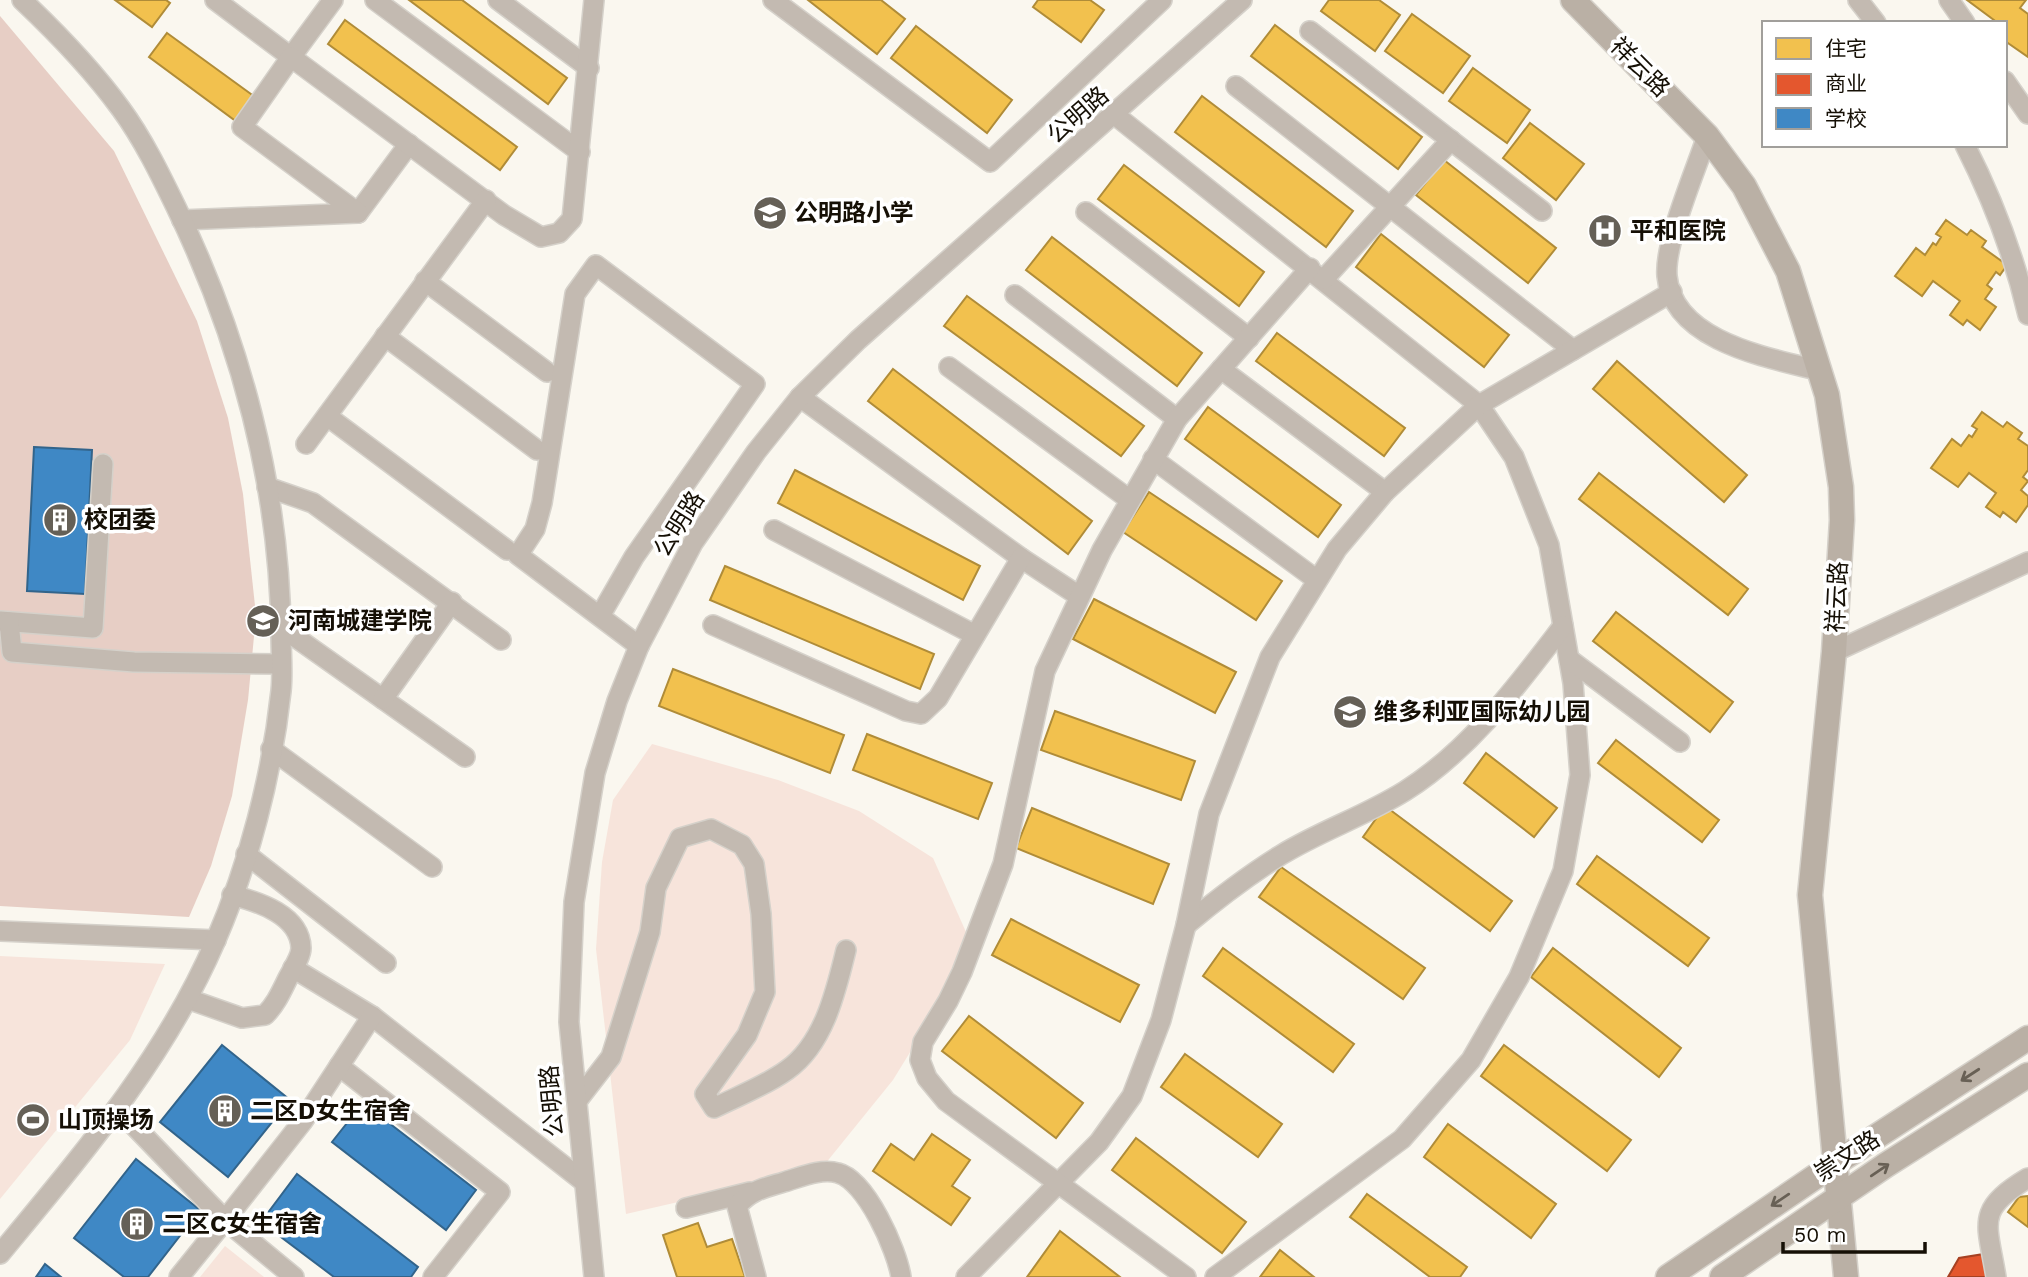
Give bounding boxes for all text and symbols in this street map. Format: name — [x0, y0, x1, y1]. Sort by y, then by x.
legend — [1762, 21, 2007, 147]
street label: 祥云路 — [1605, 32, 1675, 102]
text: 住宅 — [1825, 36, 1867, 61]
text: 商业 — [1825, 71, 1867, 96]
street label: 公明路 — [1042, 81, 1114, 149]
text: 学校 — [1825, 106, 1867, 131]
school or university icon: 公明路小学 — [751, 194, 789, 232]
place label: 公明路小学 — [794, 199, 914, 227]
hospital icon: 平和医院 — [1586, 212, 1624, 250]
place label: 平和医院 — [1630, 217, 1726, 245]
street label: 公明路 — [648, 486, 710, 562]
building icon: 校团委 — [41, 501, 79, 539]
place label: 校团委 — [84, 506, 156, 534]
street label: 祥云路 — [1821, 560, 1853, 634]
school or university icon: 河南城建学院 — [244, 602, 282, 640]
place label: 河南城建学院 — [288, 607, 432, 635]
school or university icon: 维多利亚国际幼儿园 — [1331, 693, 1369, 731]
place label: 维多利亚国际幼儿园 — [1374, 698, 1590, 726]
street label: 公明路 — [535, 1064, 569, 1138]
one-way arrow — [1961, 1068, 1981, 1082]
building icon: 二区D女生宿舍 — [206, 1092, 244, 1130]
place label: 二区D女生宿舍 — [250, 1097, 411, 1125]
sports icon: 山顶操场 — [14, 1101, 52, 1139]
place label: 山顶操场 — [58, 1106, 154, 1134]
street label: 崇文路 — [1809, 1125, 1885, 1187]
one-way arrow — [1869, 1162, 1889, 1176]
one-way arrow — [1771, 1193, 1790, 1207]
building icon: 二区C女生宿舍 — [118, 1205, 156, 1243]
place label: 二区C女生宿舍 — [162, 1210, 322, 1238]
scale bar — [1783, 1210, 1925, 1254]
text: 50 m — [1794, 1222, 1846, 1247]

